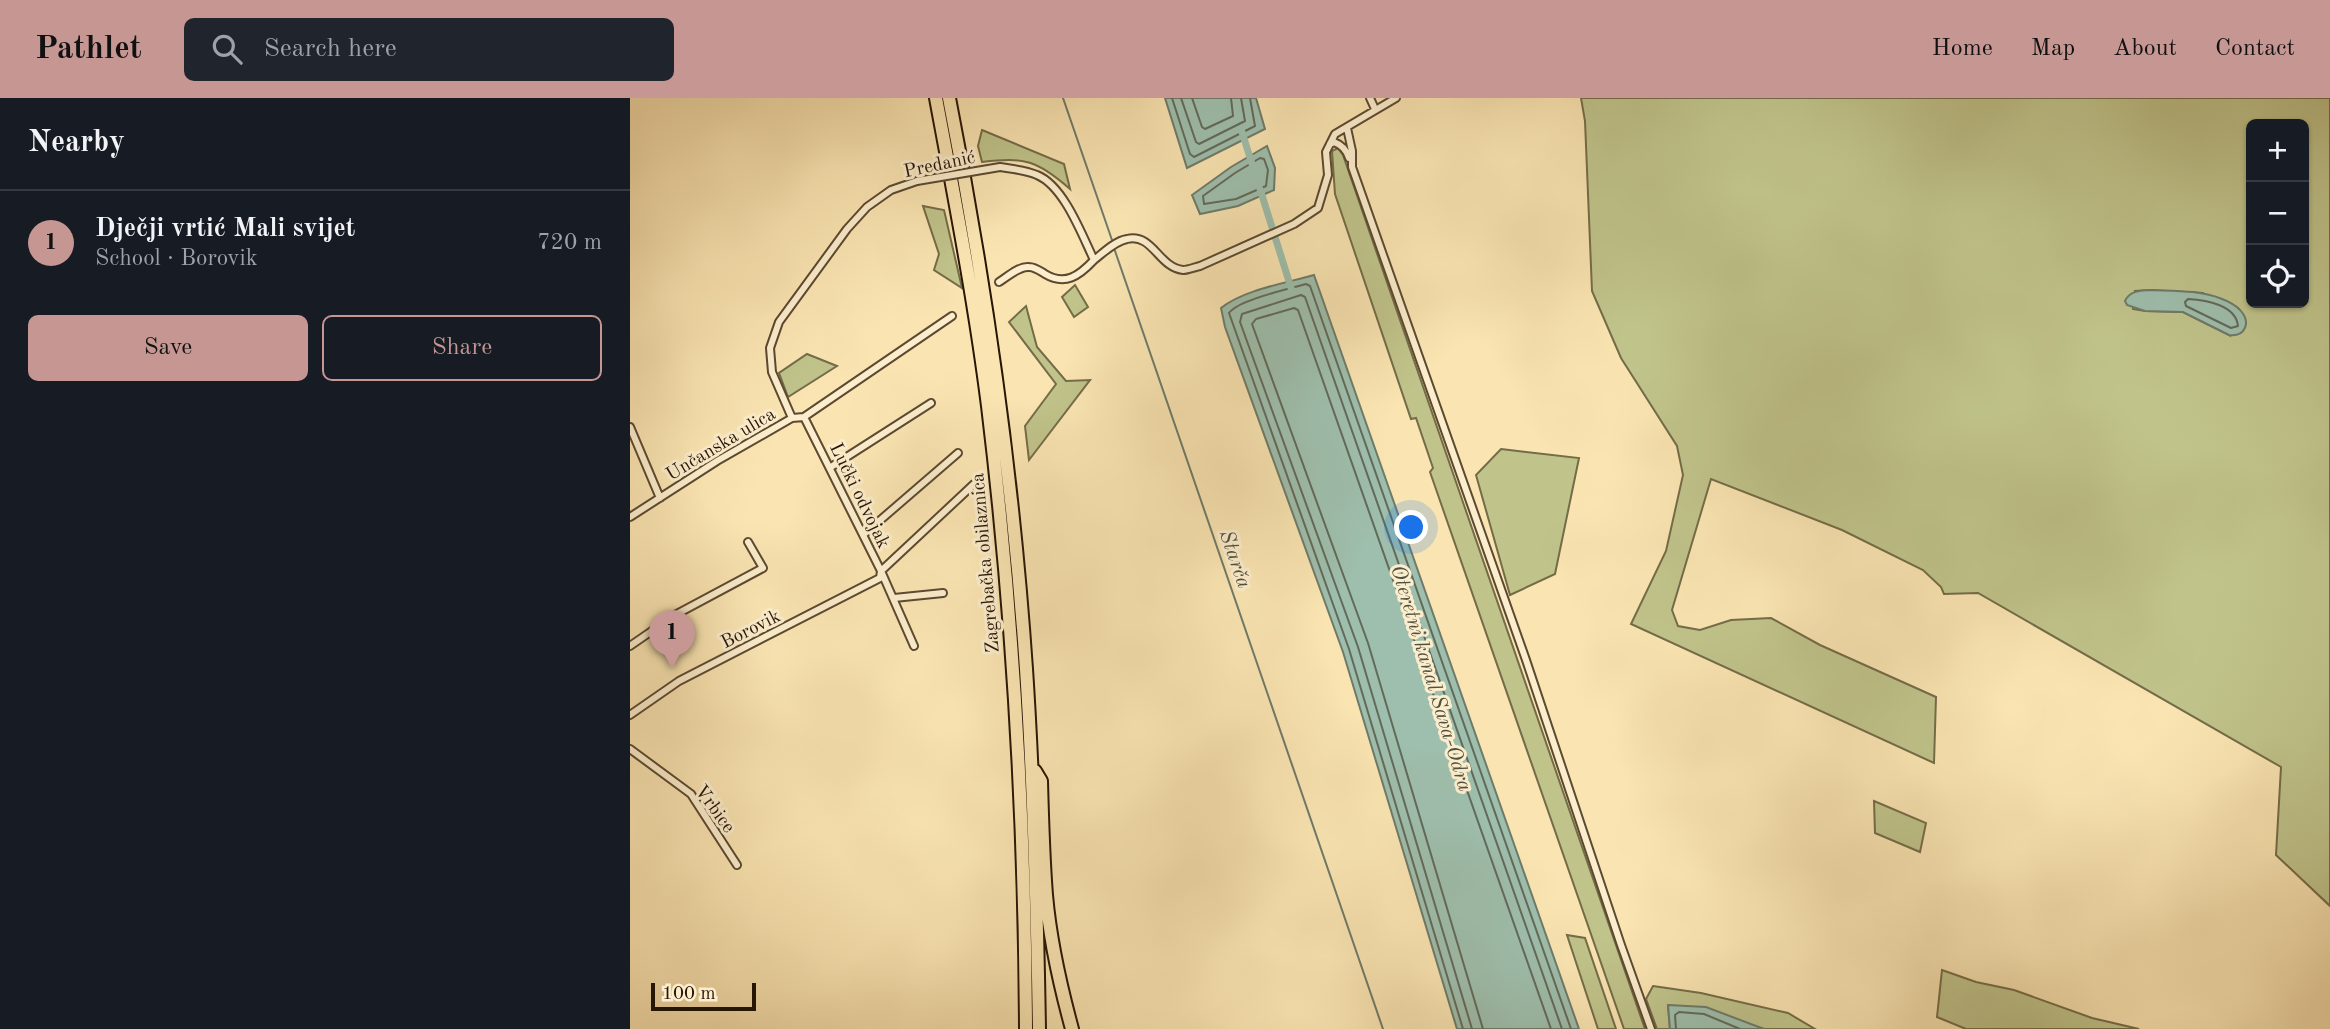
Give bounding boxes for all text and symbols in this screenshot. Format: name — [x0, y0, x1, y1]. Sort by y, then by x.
search box — [184, 18, 674, 81]
icon: search — [208, 30, 246, 68]
text: Pathlet — [35, 33, 142, 66]
text: Search here — [264, 36, 397, 62]
text: Home — [1932, 37, 1993, 61]
text: Map — [2031, 37, 2075, 61]
text: About — [2113, 37, 2177, 61]
text: Contact — [2215, 37, 2295, 61]
map controls — [2246, 119, 2309, 308]
button: + — [2246, 119, 2309, 182]
text: Nearby — [28, 128, 125, 158]
street label: Predanić — [902, 149, 977, 182]
button: − — [2246, 182, 2309, 245]
text: Dječji vrtić Mali svijet — [95, 216, 355, 242]
text: 1 — [44, 231, 58, 254]
text: 720 m — [537, 231, 602, 254]
button: locate — [2246, 245, 2309, 308]
text: School · Borovik — [95, 247, 258, 270]
button: Save — [28, 315, 308, 381]
button: Share — [322, 315, 602, 381]
street label: Unčanska ulica — [663, 405, 780, 485]
street label: Lučki odvojak — [825, 440, 892, 552]
street label: Zagrebačka obilaznica — [969, 471, 1004, 654]
your location — [1394, 510, 1428, 544]
water label: Starča — [1215, 528, 1254, 591]
water label: Oteretni kanal Sava-Odra — [1386, 563, 1475, 794]
street label: Borovik — [718, 607, 784, 653]
pin: 1 — [649, 610, 695, 668]
street label: Vrbice — [690, 782, 738, 837]
scale bar — [651, 980, 756, 1012]
text: 100 m — [662, 985, 715, 1004]

